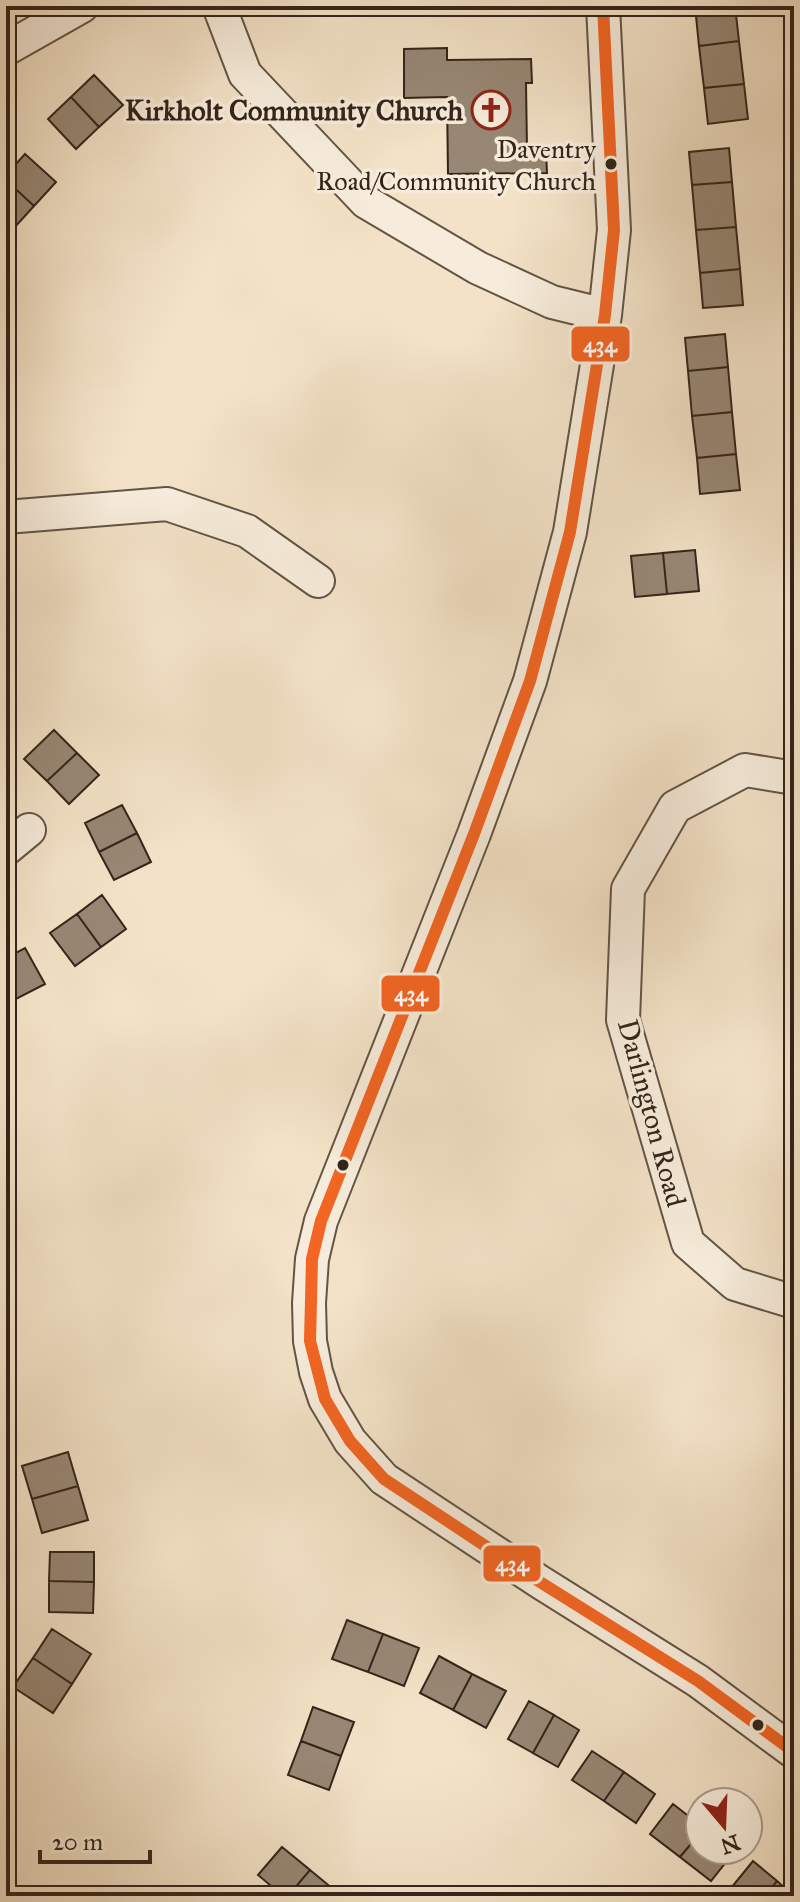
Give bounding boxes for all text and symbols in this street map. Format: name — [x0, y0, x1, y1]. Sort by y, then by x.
church icon: Kirkholt Community Church — [470, 89, 512, 131]
place label: Kirkholt Community Church — [125, 93, 463, 128]
place label: Daventry Road/Community Church — [316, 133, 597, 197]
marker: Daventry Road/Community Church — [603, 156, 619, 172]
line badge: 434 — [570, 325, 631, 363]
text: 434 — [583, 331, 618, 358]
line badge: 434 — [380, 974, 441, 1013]
text: 434 — [394, 980, 429, 1007]
street label: Darlington Road — [610, 1015, 694, 1211]
unlabelled marker — [335, 1157, 351, 1173]
line badge: 434 — [482, 1544, 542, 1583]
text: 434 — [495, 1550, 530, 1577]
unlabelled marker — [750, 1717, 766, 1733]
north arrow — [684, 1786, 764, 1866]
scale bar — [40, 1814, 150, 1864]
text: 20 m — [52, 1827, 103, 1857]
text: N — [717, 1829, 744, 1860]

